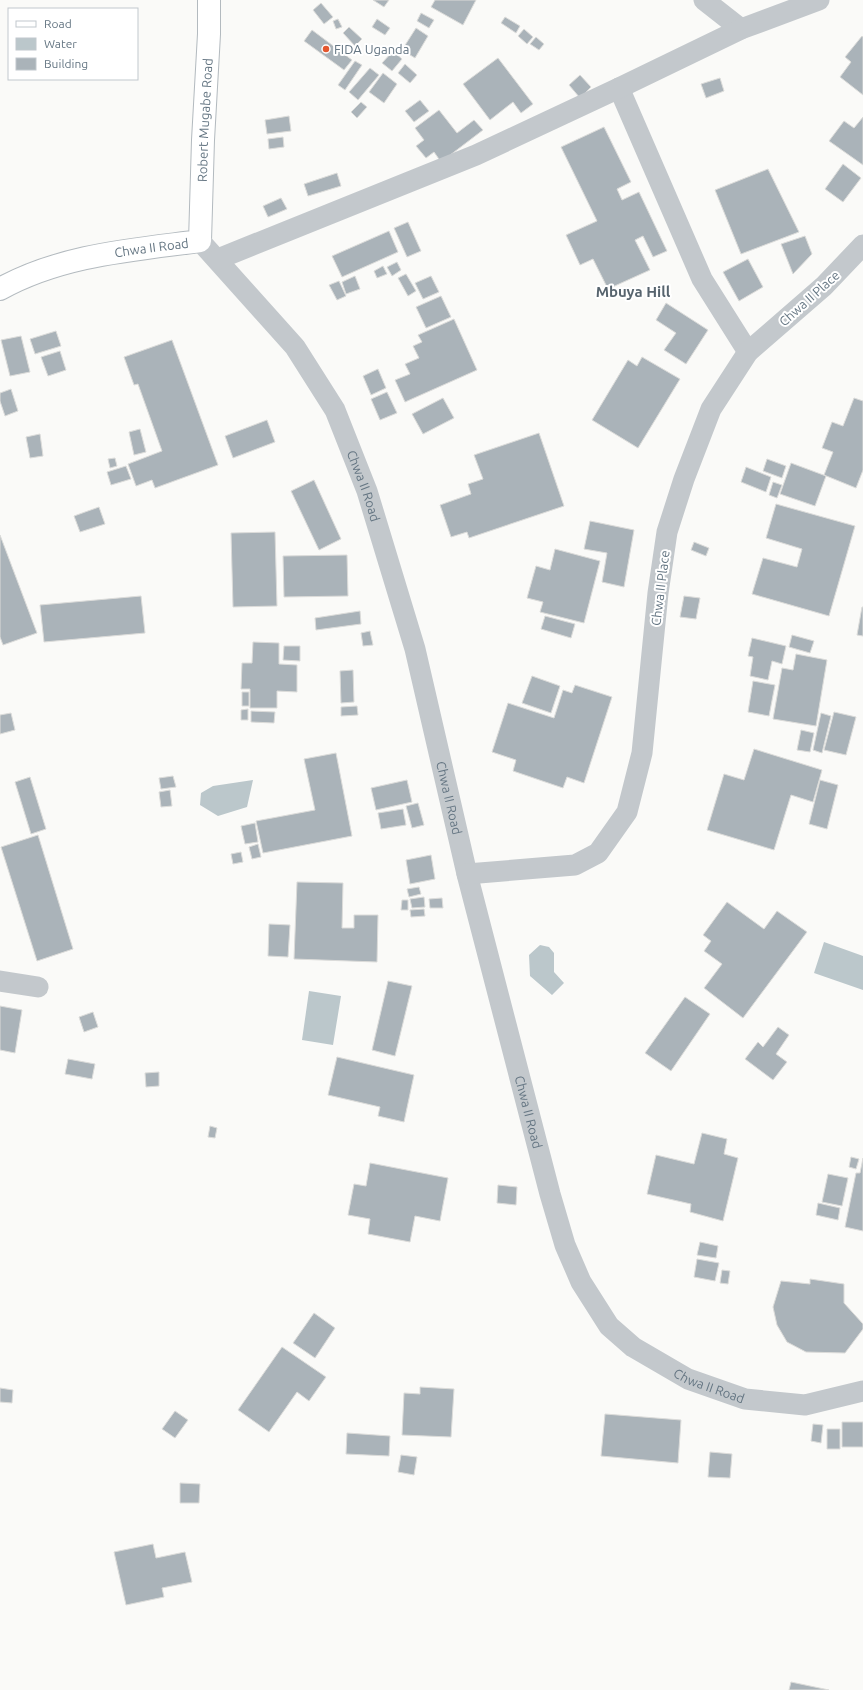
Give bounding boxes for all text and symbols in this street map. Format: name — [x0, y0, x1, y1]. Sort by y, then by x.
legend — [8, 8, 138, 80]
text: Road — [44, 17, 72, 30]
text: Water — [44, 37, 77, 50]
place label: FIDA Uganda — [334, 42, 409, 56]
marker: FIDA Uganda — [321, 44, 331, 54]
text: Building — [44, 57, 88, 70]
street label: Robert Mugabe Road — [195, 58, 215, 182]
street label: Chwa II Road — [113, 236, 189, 259]
street label: Chwa II Place — [776, 267, 842, 329]
district label: Mbuya Hill — [596, 283, 671, 300]
street label: Chwa II Road — [345, 448, 383, 523]
street label: Chwa II Place — [648, 550, 672, 626]
street label: Chwa II Road — [434, 760, 465, 836]
street label: Chwa II Road — [513, 1074, 545, 1150]
street label: Chwa II Road — [671, 1365, 746, 1405]

